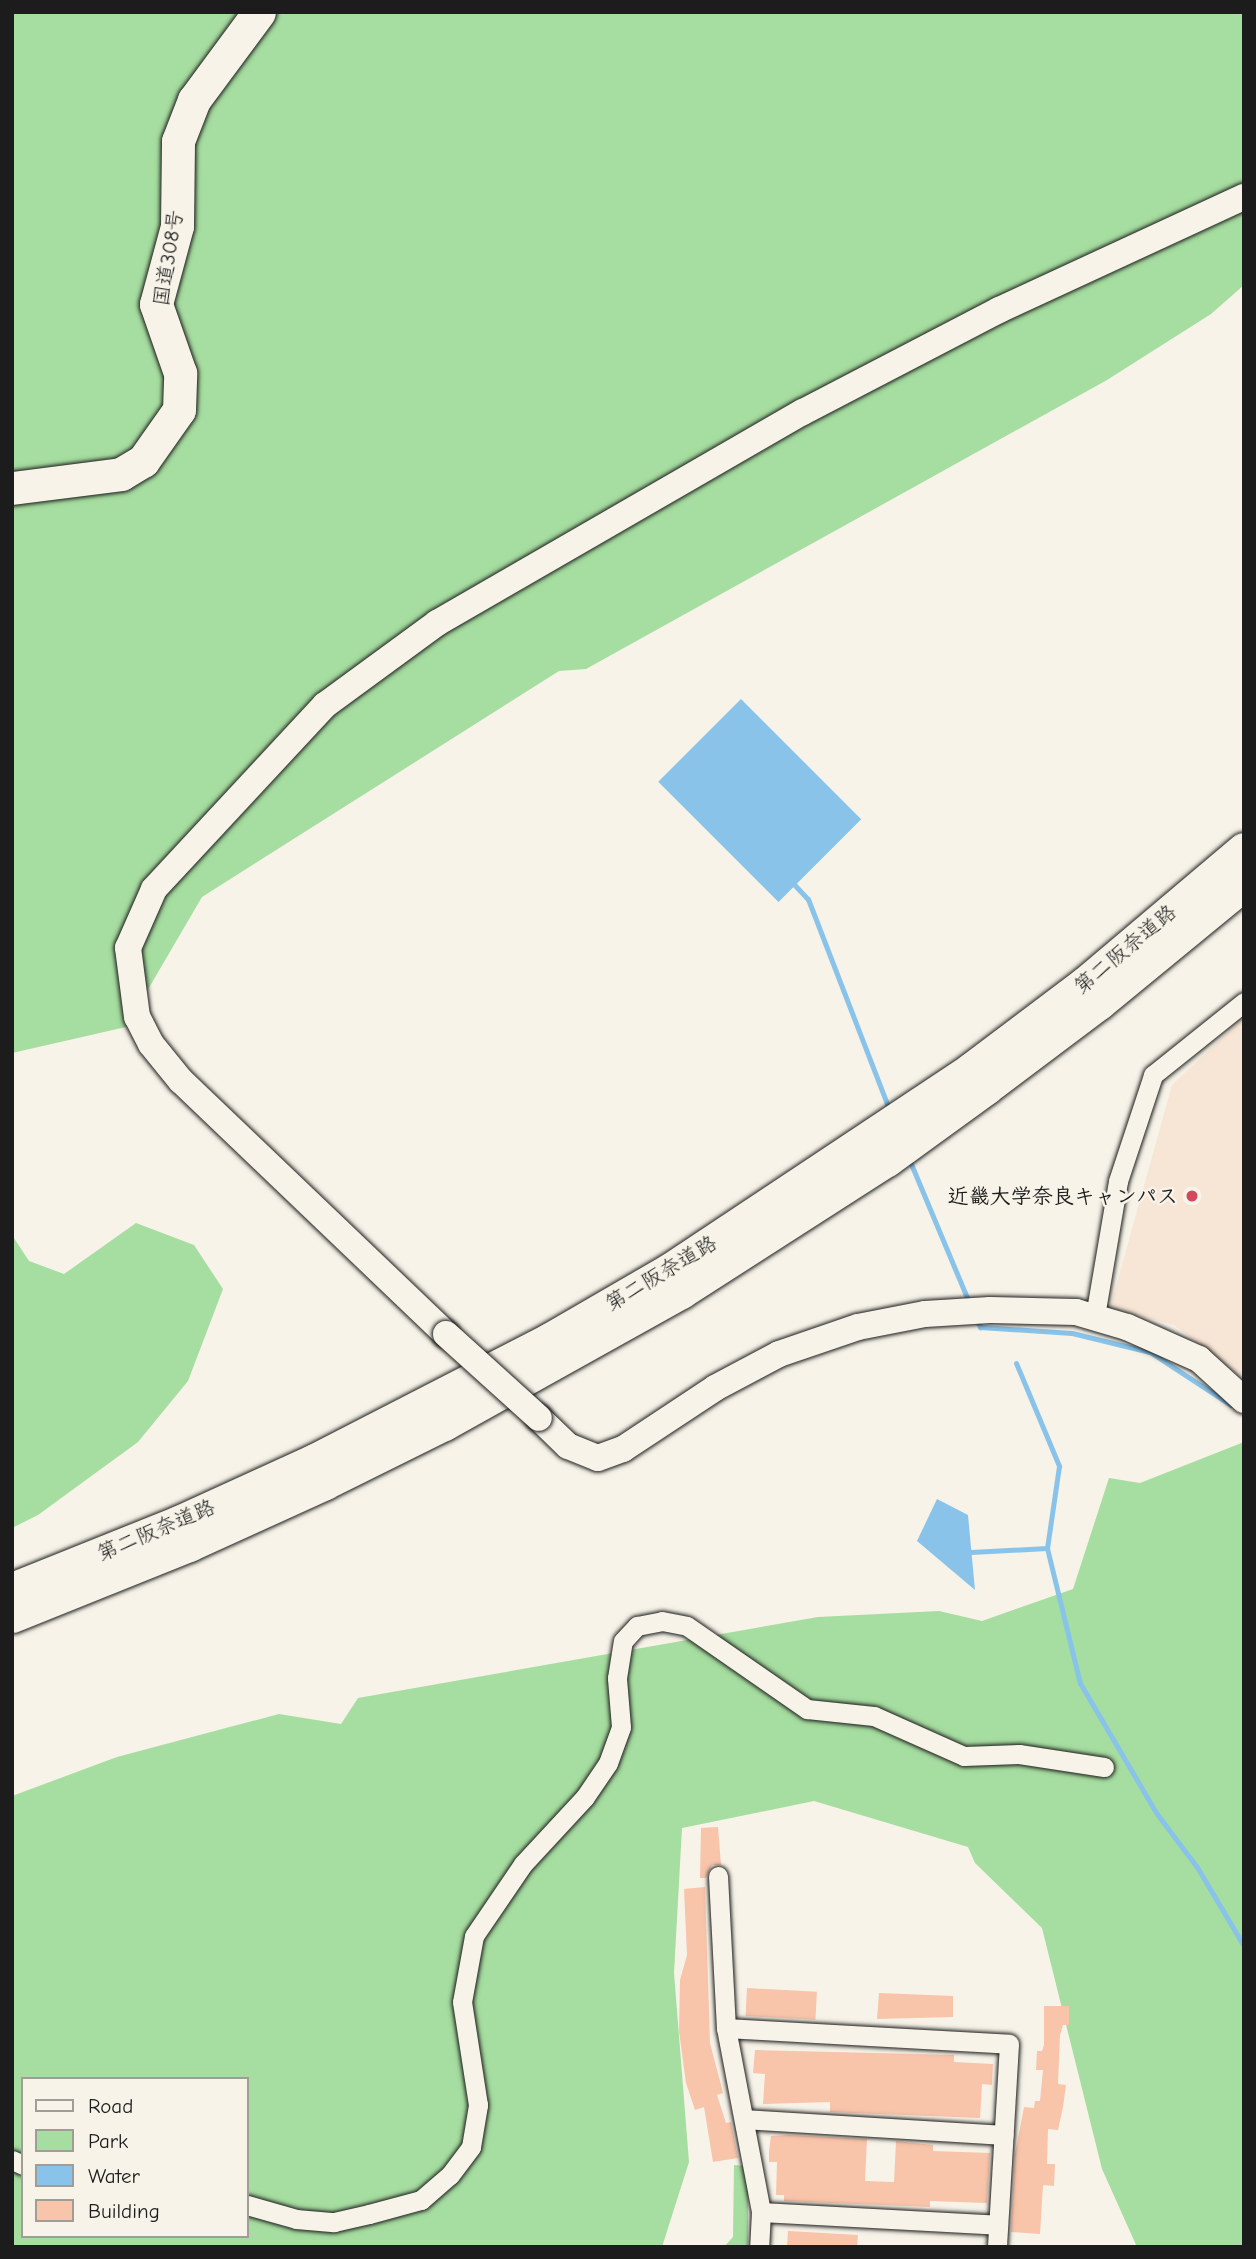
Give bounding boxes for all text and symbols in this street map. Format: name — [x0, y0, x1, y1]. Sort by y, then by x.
street label: 国道308号 — [148, 208, 188, 308]
street label: 第二阪奈道路 — [1069, 899, 1181, 999]
place label: 近畿大学奈良キャンパス — [947, 1183, 1178, 1209]
marker: 近畿大学奈良キャンパス — [1184, 1188, 1200, 1204]
street label: 第二阪奈道路 — [601, 1230, 721, 1316]
street label: 第二阪奈道路 — [93, 1494, 219, 1566]
legend — [21, 2077, 248, 2238]
text: Road — [88, 2094, 133, 2118]
text: Park — [88, 2129, 128, 2153]
text: Water — [88, 2164, 140, 2188]
text: Building — [88, 2199, 160, 2223]

